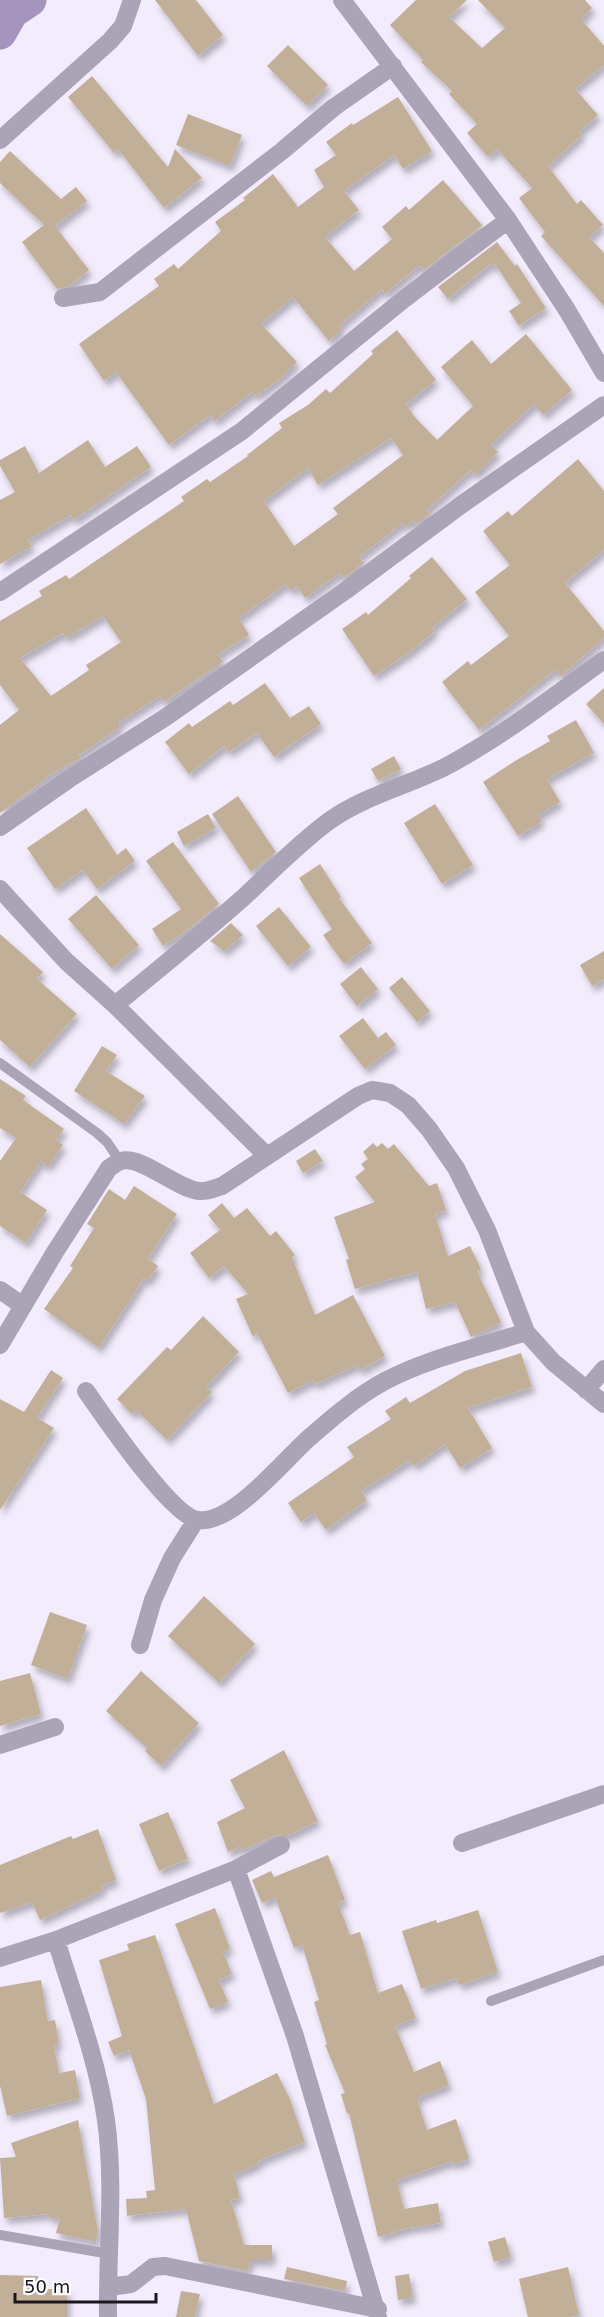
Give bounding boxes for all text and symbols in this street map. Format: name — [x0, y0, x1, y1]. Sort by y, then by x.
scale bar — [15, 2266, 156, 2304]
text: 50 m — [24, 2276, 70, 2297]

